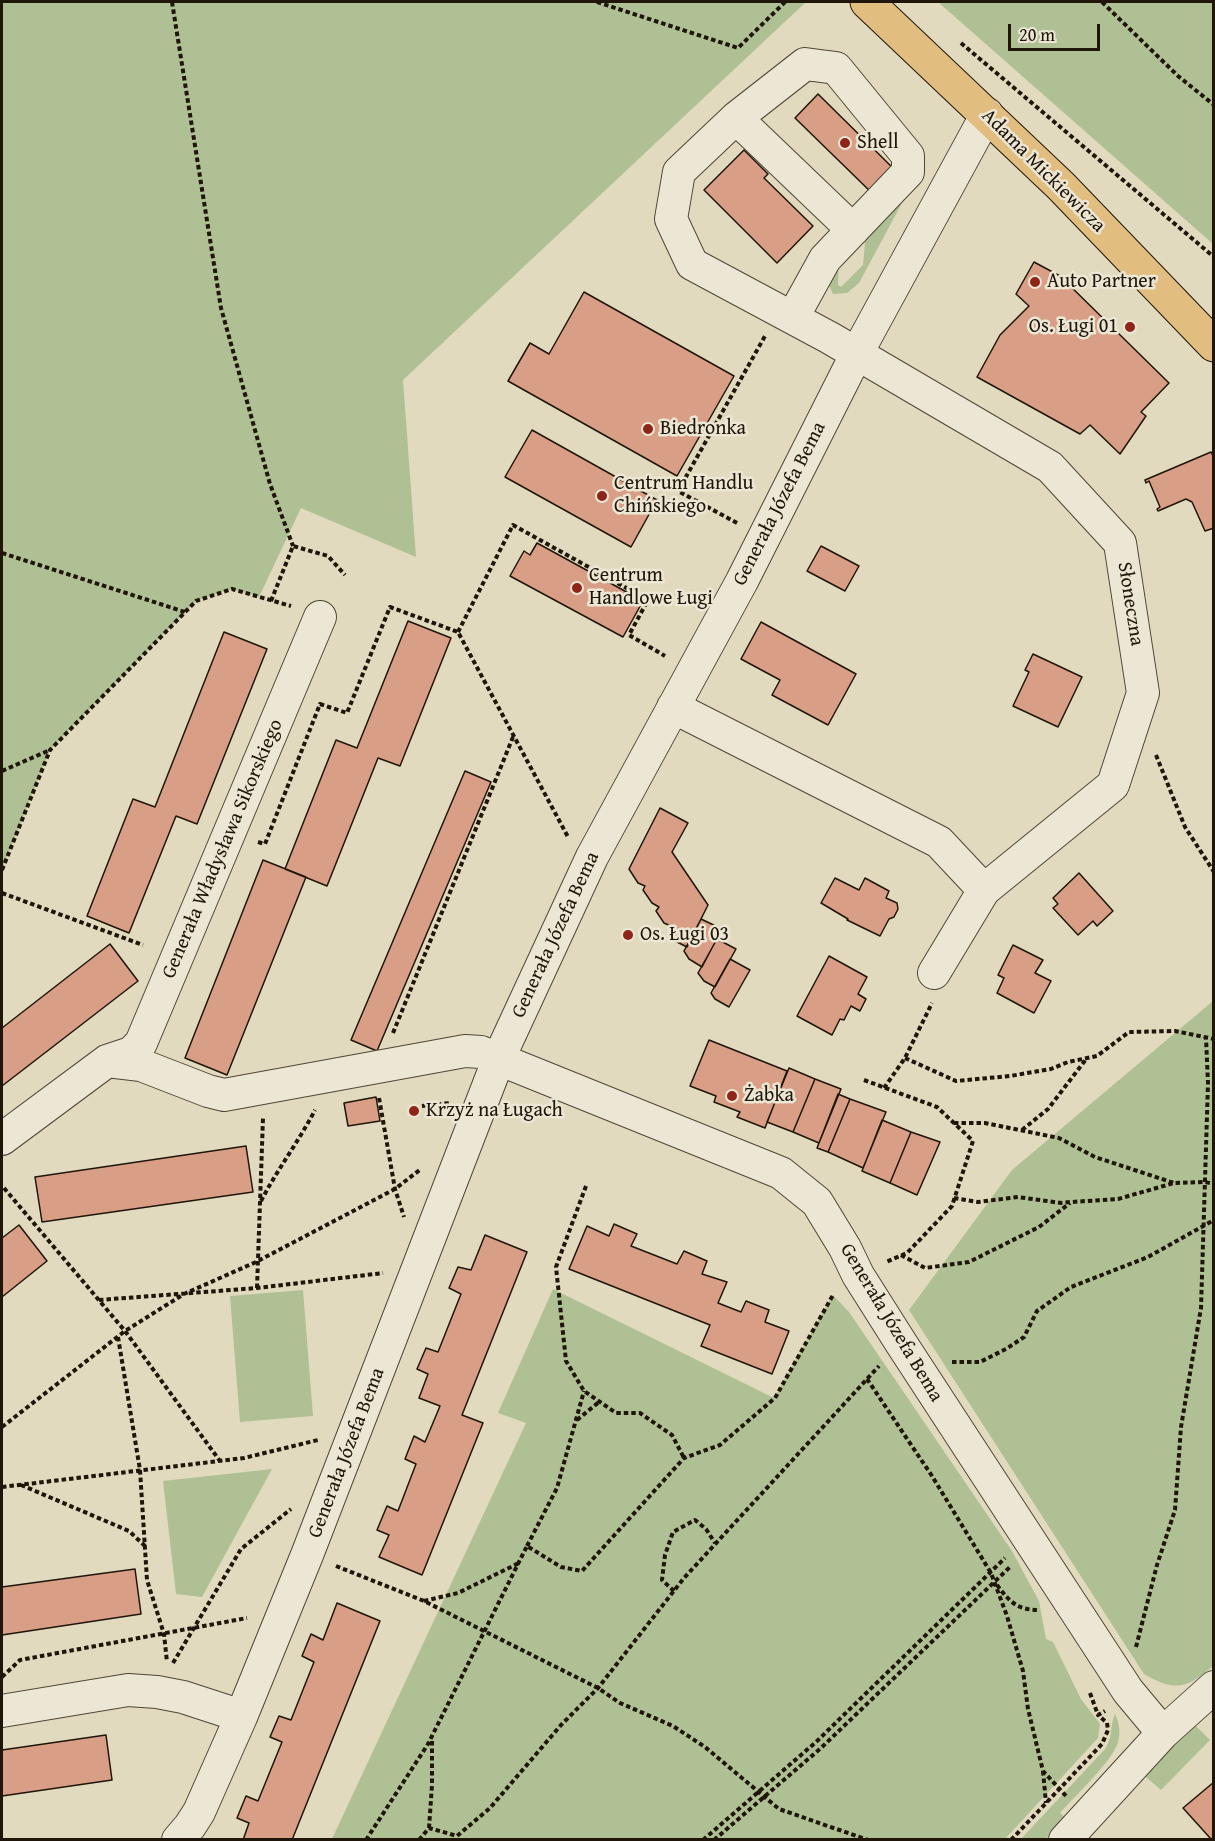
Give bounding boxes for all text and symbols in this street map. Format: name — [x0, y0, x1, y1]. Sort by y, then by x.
scale bar — [1011, 12, 1102, 50]
text: 20 m — [1019, 21, 1055, 48]
street label: Adama Mickiewicza — [976, 104, 1110, 238]
place label: Shell — [857, 131, 899, 155]
marker: Shell — [838, 136, 852, 150]
place label: Auto Partner — [1047, 270, 1156, 294]
marker: Auto Partner — [1028, 275, 1042, 289]
place label: Os. Ługi 01 — [1029, 315, 1118, 339]
marker: Os. Ługi 01 — [1123, 320, 1137, 334]
place label: Biedronka — [660, 417, 746, 441]
street label: Generała Józefa Bema — [728, 418, 832, 590]
marker: Biedronka — [641, 422, 655, 436]
place label: Centrum Handlu Chińskiego — [614, 472, 753, 519]
marker: Centrum Handlu Chińskiego — [595, 489, 609, 503]
street label: Słoneczna — [1112, 560, 1148, 648]
place label: Centrum Handlowe Ługi — [589, 564, 713, 611]
marker: Centrum Handlowe Ługi — [570, 581, 584, 595]
street label: Generała Władysława Sikorskiego — [157, 716, 289, 982]
street label: Generała Józefa Bema — [507, 848, 605, 1022]
place label: Os. Ługi 03 — [640, 923, 729, 947]
marker: Os. Ługi 03 — [621, 928, 635, 942]
place label: Żabka — [744, 1084, 794, 1108]
marker: Żabka — [725, 1089, 739, 1103]
place label: Krzyż na Ługach — [426, 1099, 563, 1123]
marker: Krzyż na Ługach — [407, 1104, 421, 1118]
street label: Generała Józefa Bema — [834, 1239, 948, 1407]
street label: Generała Józefa Bema — [303, 1364, 391, 1542]

